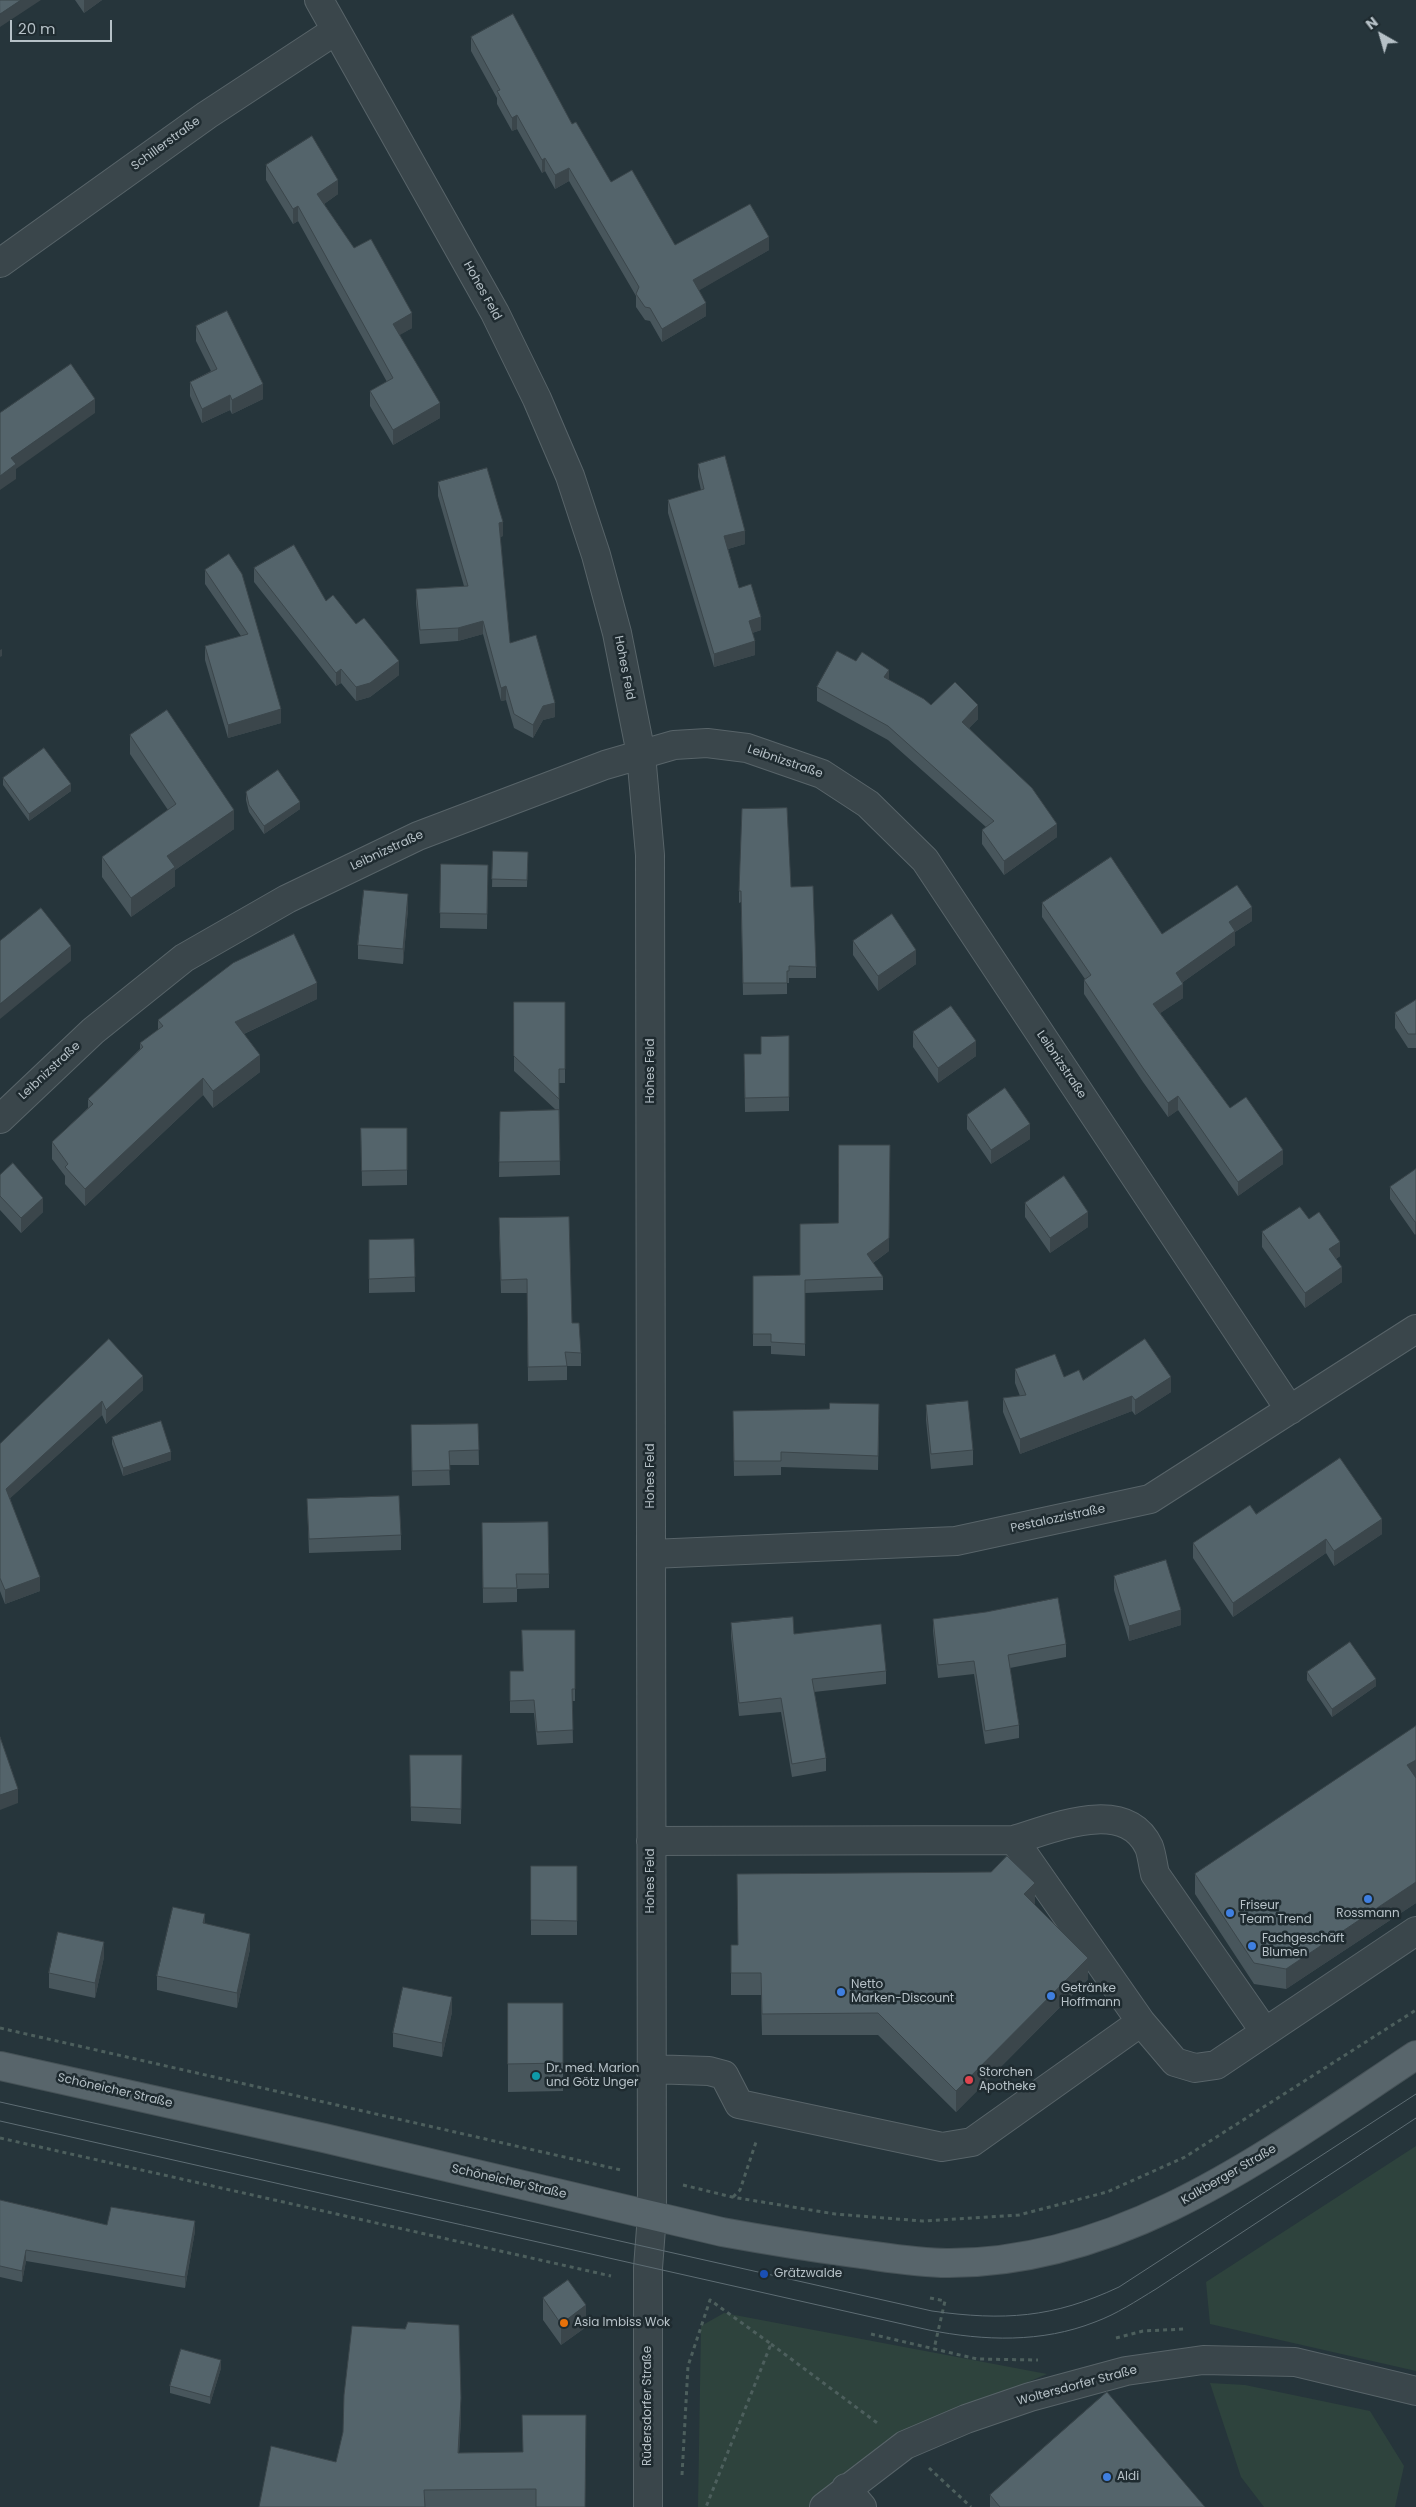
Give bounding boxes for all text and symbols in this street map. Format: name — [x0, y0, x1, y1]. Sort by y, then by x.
scale bar — [12, 10, 115, 42]
north arrow — [1356, 10, 1406, 60]
text: N — [1361, 12, 1382, 34]
text: 20 m — [18, 18, 56, 39]
street label: Schillerstraße — [129, 114, 203, 174]
street label: Hohes Feld — [460, 259, 504, 323]
street label: Hohes Feld — [611, 635, 637, 701]
street label: Leibnizstraße — [745, 742, 825, 782]
street label: Leibnizstraße — [348, 828, 426, 874]
street label: Leibnizstraße — [1033, 1028, 1089, 1102]
street label: Hohes Feld — [644, 1038, 658, 1104]
street label: Leibnizstraße — [16, 1039, 84, 1103]
street label: Hohes Feld — [644, 1443, 658, 1509]
street label: Pestalozzistraße — [1009, 1502, 1107, 1536]
street label: Hohes Feld — [644, 1848, 658, 1914]
marker: Rossmann — [1362, 1893, 1374, 1905]
place label: Friseur Team Trend — [1240, 1899, 1312, 1927]
marker: Friseur Team Trend — [1224, 1907, 1236, 1919]
place label: Rossmann — [1336, 1907, 1400, 1921]
place label: Fachgeschäft Blumen — [1262, 1932, 1344, 1960]
marker: Fachgeschäft Blumen — [1246, 1940, 1258, 1952]
place label: Netto Marken-Discount — [851, 1978, 954, 2006]
place label: Getränke Hoffmann — [1061, 1982, 1121, 2010]
marker: Netto Marken-Discount — [835, 1986, 847, 1998]
marker: Getränke Hoffmann — [1045, 1990, 1057, 2002]
place label: Dr. med. Marion und Götz Unger — [546, 2062, 640, 2090]
place label: Storchen Apotheke — [979, 2066, 1036, 2094]
marker: Dr. med. Marion und Götz Unger — [530, 2070, 542, 2082]
street label: Schöneicher Straße — [56, 2071, 174, 2111]
marker: Storchen Apotheke — [963, 2074, 975, 2086]
street label: Kalkberger Straße — [1179, 2142, 1279, 2208]
street label: Schöneicher Straße — [450, 2162, 568, 2202]
place label: Grätzwalde — [774, 2267, 842, 2281]
marker: Grätzwalde — [758, 2268, 770, 2280]
place label: Asia Imbiss Wok — [574, 2316, 670, 2330]
marker: Asia Imbiss Wok — [558, 2317, 570, 2329]
street label: Rüdersdorfer Straße — [641, 2346, 655, 2466]
street label: Woltersdorfer Straße — [1015, 2363, 1139, 2409]
place label: Aldi — [1117, 2470, 1139, 2484]
marker: Aldi — [1101, 2471, 1113, 2483]

